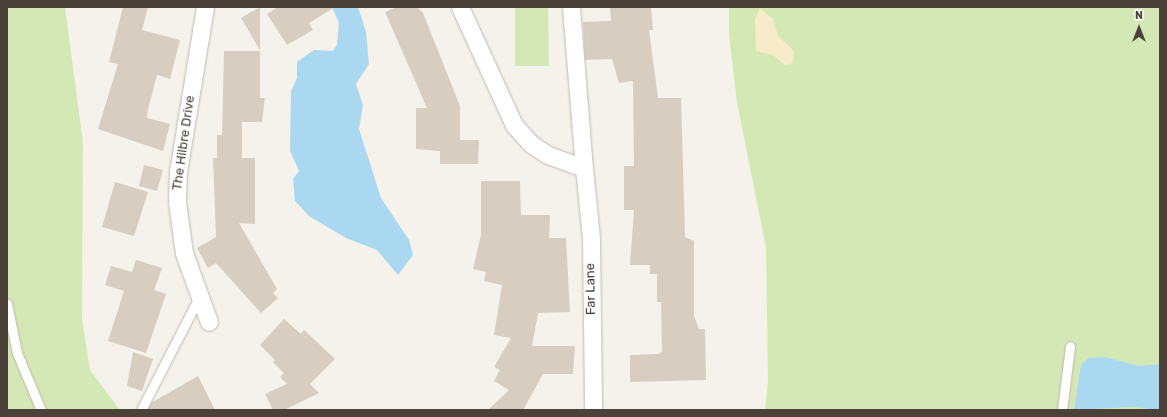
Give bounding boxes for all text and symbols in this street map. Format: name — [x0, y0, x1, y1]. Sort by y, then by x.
north arrow — [1119, 8, 1159, 48]
text: N — [1135, 9, 1143, 22]
street label: The Hilbre Drive — [170, 95, 198, 191]
street label: Far Lane — [583, 263, 599, 315]

